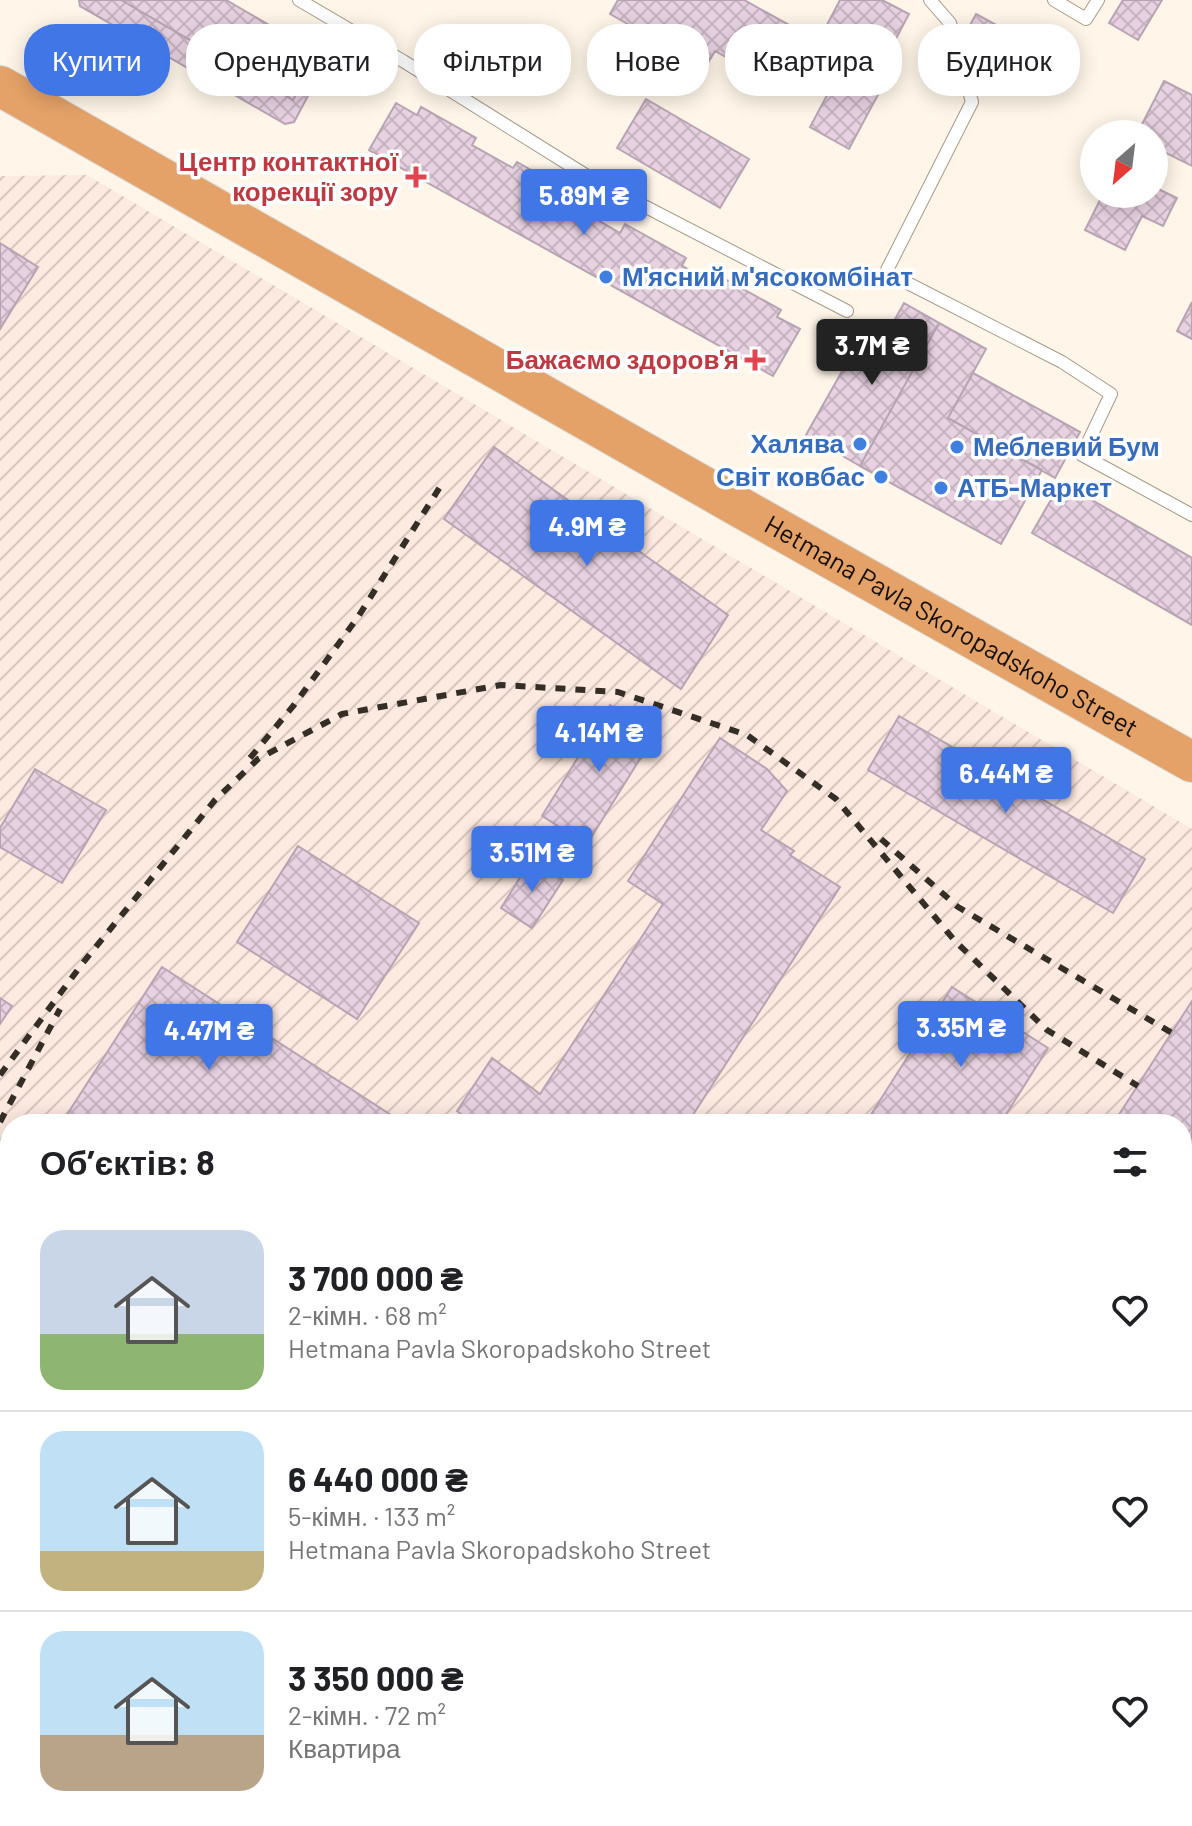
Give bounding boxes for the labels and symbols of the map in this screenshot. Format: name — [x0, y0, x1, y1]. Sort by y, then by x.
north arrow — [1080, 120, 1168, 208]
place label: Центр контактної корекції зору — [179, 145, 399, 206]
marker: Центр контактної корекції зору — [405, 166, 427, 188]
pin: 5.89M ₴ — [510, 169, 658, 237]
place label: М'ясний м'ясокомбінат — [622, 260, 913, 291]
marker: М'ясний м'ясокомбінат — [597, 268, 615, 286]
pin: 3.7M ₴ — [807, 319, 937, 387]
place label: Бажаємо здоров'я — [506, 343, 739, 374]
marker: Бажаємо здоров'я — [746, 351, 764, 369]
place label: Халява — [750, 427, 845, 458]
place label: Меблевий Бум — [973, 430, 1160, 461]
marker: Халява — [851, 435, 869, 453]
marker: Меблевий Бум — [948, 438, 966, 456]
place label: Світ ковбас — [716, 460, 865, 491]
marker: Світ ковбас — [872, 468, 890, 486]
place label: АТБ-Маркет — [957, 471, 1112, 502]
marker: АТБ-Маркет — [932, 479, 950, 497]
pin: 4.9M ₴ — [522, 500, 652, 568]
street label: Hetmana Pavla Skoropadskoho Street — [760, 508, 1144, 743]
pin: 4.14M ₴ — [525, 706, 673, 774]
pin: 6.44M ₴ — [932, 747, 1080, 815]
pin: 3.51M ₴ — [458, 826, 606, 894]
pin: 3.35M ₴ — [887, 1001, 1035, 1069]
pin: 4.47M ₴ — [135, 1004, 283, 1072]

